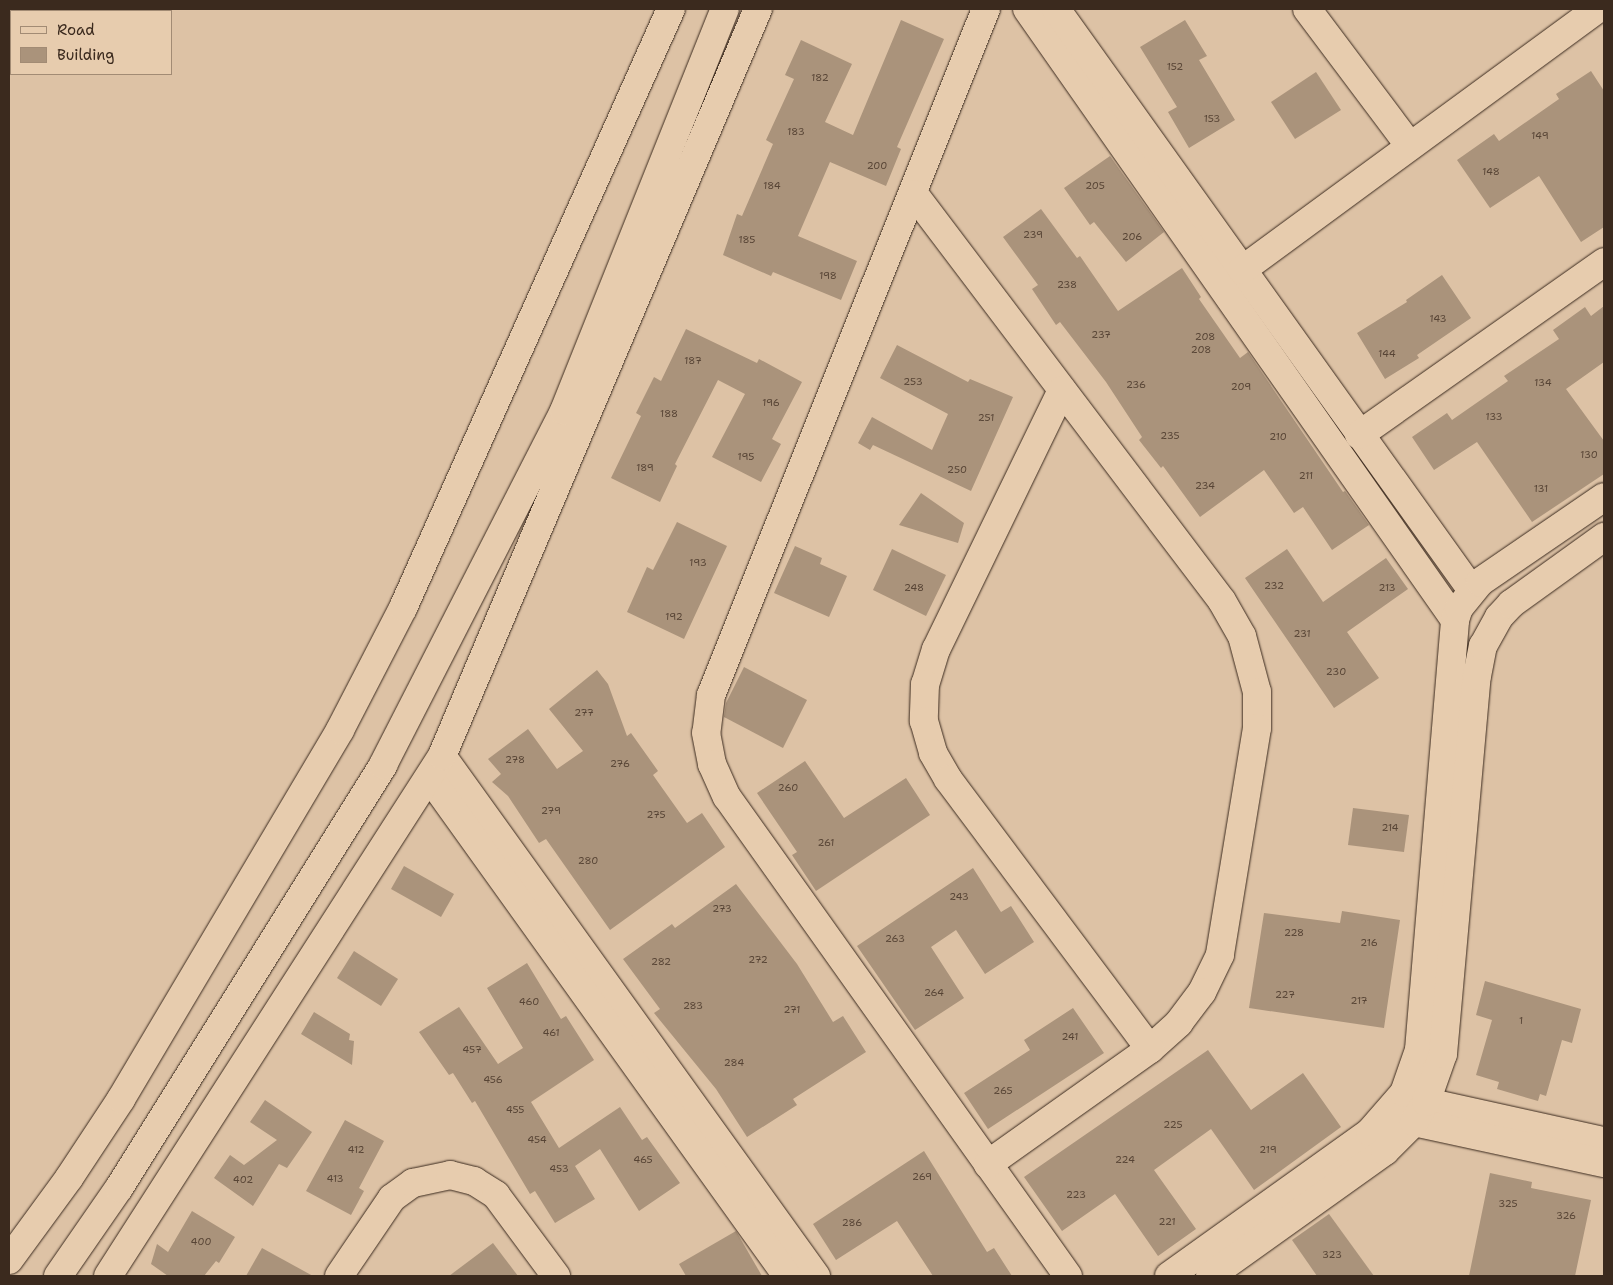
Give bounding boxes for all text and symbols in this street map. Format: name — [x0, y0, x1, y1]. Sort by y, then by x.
legend — [10, 10, 172, 75]
text: Road — [57, 20, 95, 40]
text: Building — [57, 45, 114, 65]
house number: 152 — [1167, 61, 1183, 73]
house number: 182 — [811, 72, 829, 84]
house number: 153 — [1204, 113, 1220, 125]
house number: 183 — [787, 126, 805, 138]
house number: 149 — [1531, 130, 1549, 142]
house number: 200 — [867, 160, 887, 172]
house number: 148 — [1482, 166, 1500, 178]
house number: 184 — [763, 180, 781, 192]
house number: 205 — [1085, 180, 1105, 192]
house number: 239 — [1023, 229, 1043, 241]
house number: 206 — [1122, 231, 1142, 243]
house number: 185 — [739, 234, 755, 246]
house number: 198 — [819, 270, 837, 282]
house number: 238 — [1057, 279, 1077, 291]
house number: 143 — [1429, 313, 1447, 325]
house number: 237 — [1091, 329, 1111, 341]
house number: 208 — [1195, 331, 1215, 343]
house number: 208 — [1191, 344, 1211, 356]
house number: 144 — [1378, 348, 1396, 360]
house number: 187 — [684, 355, 702, 367]
house number: 253 — [903, 376, 923, 388]
house number: 134 — [1534, 377, 1552, 389]
house number: 236 — [1126, 379, 1146, 391]
house number: 209 — [1231, 381, 1251, 393]
house number: 196 — [762, 397, 780, 409]
house number: 188 — [660, 408, 678, 420]
house number: 133 — [1485, 411, 1503, 423]
house number: 251 — [978, 412, 994, 424]
house number: 235 — [1160, 430, 1180, 442]
house number: 210 — [1269, 431, 1287, 443]
house number: 130 — [1580, 449, 1598, 461]
house number: 195 — [738, 451, 754, 463]
house number: 189 — [636, 462, 654, 474]
house number: 250 — [947, 464, 967, 476]
house number: 211 — [1299, 470, 1313, 482]
house number: 234 — [1195, 480, 1215, 492]
house number: 131 — [1534, 483, 1548, 495]
house number: 193 — [689, 557, 707, 569]
house number: 232 — [1264, 580, 1284, 592]
house number: 248 — [904, 582, 924, 594]
house number: 213 — [1378, 582, 1396, 594]
house number: 192 — [665, 611, 683, 623]
house number: 231 — [1293, 628, 1311, 640]
house number: 230 — [1326, 666, 1346, 678]
house number: 277 — [574, 707, 594, 719]
house number: 278 — [505, 754, 525, 766]
house number: 276 — [610, 758, 630, 770]
house number: 260 — [778, 782, 798, 794]
house number: 279 — [541, 805, 561, 817]
house number: 275 — [646, 809, 666, 821]
house number: 214 — [1381, 822, 1399, 834]
house number: 261 — [818, 837, 834, 849]
house number: 280 — [578, 855, 598, 867]
house number: 243 — [949, 891, 969, 903]
house number: 273 — [712, 903, 732, 915]
house number: 228 — [1284, 927, 1304, 939]
house number: 263 — [885, 933, 905, 945]
house number: 216 — [1360, 937, 1378, 949]
house number: 272 — [748, 954, 768, 966]
house number: 282 — [651, 956, 671, 968]
house number: 264 — [924, 987, 944, 999]
house number: 227 — [1275, 989, 1295, 1001]
house number: 217 — [1350, 995, 1368, 1007]
house number: 460 — [519, 996, 539, 1008]
house number: 283 — [683, 1000, 703, 1012]
house number: 271 — [784, 1004, 800, 1016]
house number: 1 — [1519, 1015, 1523, 1027]
house number: 461 — [542, 1027, 560, 1039]
house number: 241 — [1061, 1031, 1079, 1043]
house number: 457 — [462, 1044, 482, 1056]
house number: 284 — [724, 1057, 744, 1069]
house number: 456 — [483, 1074, 503, 1086]
house number: 265 — [993, 1085, 1013, 1097]
house number: 455 — [506, 1104, 524, 1116]
house number: 225 — [1163, 1119, 1183, 1131]
house number: 454 — [527, 1134, 547, 1146]
house number: 412 — [347, 1144, 365, 1156]
house number: 219 — [1259, 1144, 1277, 1156]
house number: 465 — [633, 1154, 653, 1166]
house number: 224 — [1115, 1154, 1135, 1166]
house number: 453 — [549, 1163, 569, 1175]
house number: 269 — [912, 1171, 932, 1183]
house number: 413 — [326, 1173, 344, 1185]
house number: 402 — [233, 1174, 253, 1186]
house number: 223 — [1066, 1189, 1086, 1201]
house number: 325 — [1498, 1198, 1518, 1210]
house number: 326 — [1556, 1210, 1576, 1222]
house number: 221 — [1158, 1216, 1176, 1228]
house number: 286 — [842, 1217, 862, 1229]
house number: 400 — [191, 1236, 211, 1248]
house number: 323 — [1322, 1249, 1342, 1261]

